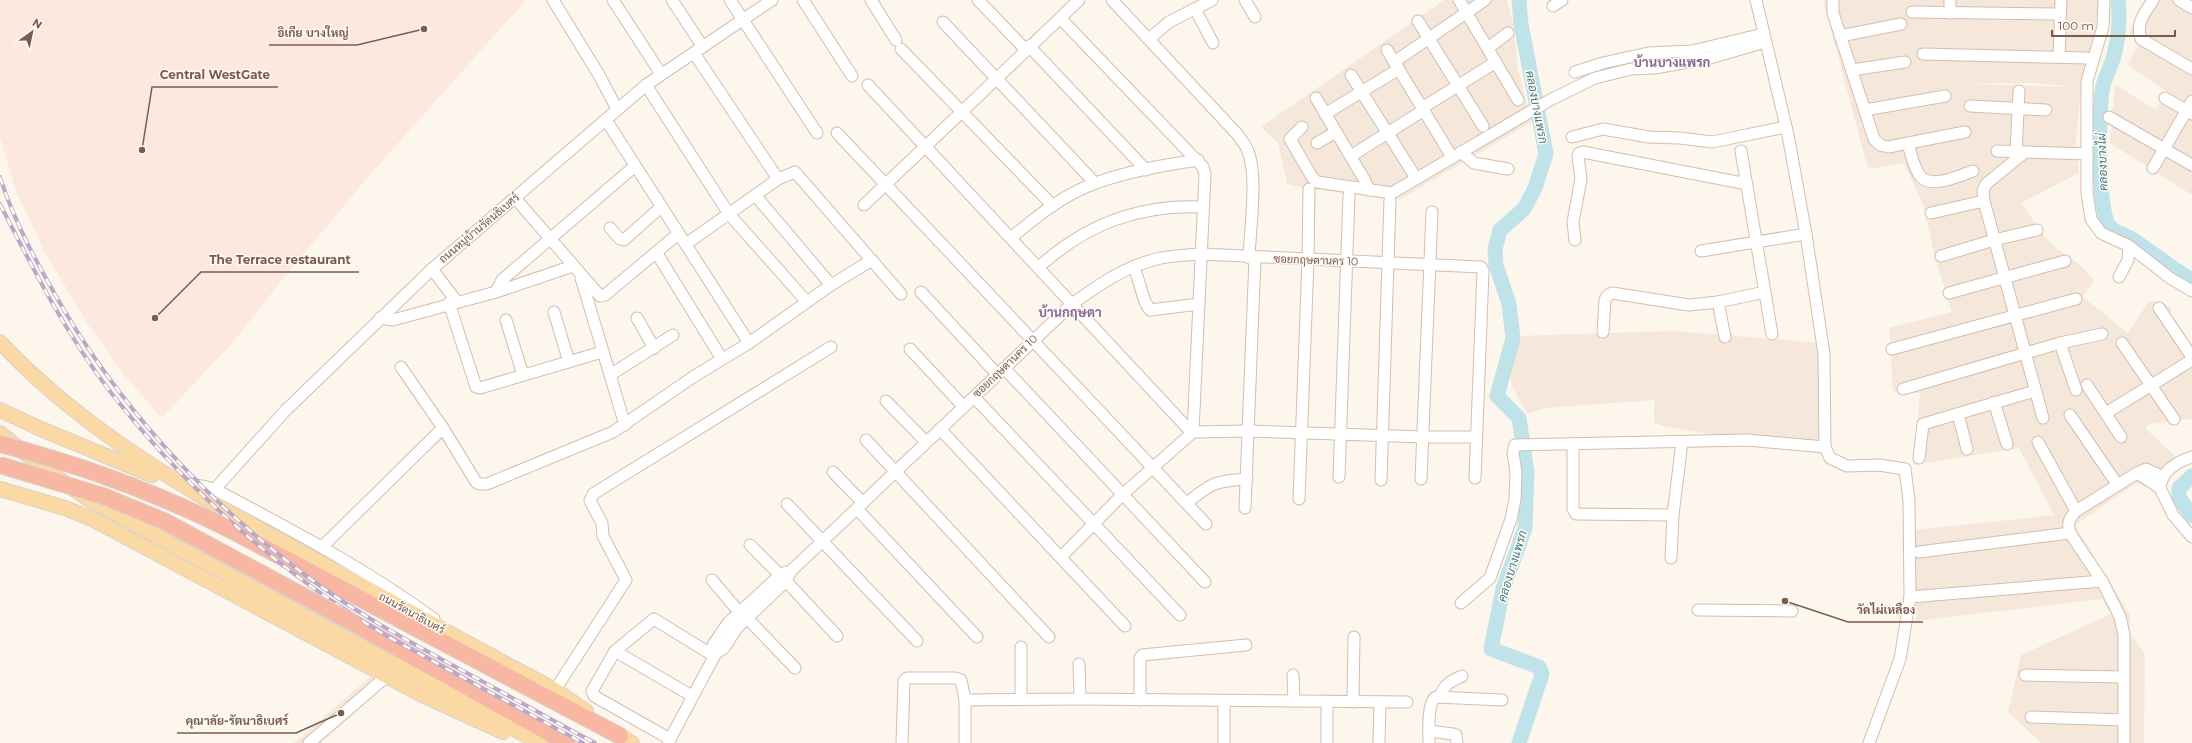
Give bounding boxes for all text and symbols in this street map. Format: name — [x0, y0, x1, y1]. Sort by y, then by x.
north arrow — [12, 12, 52, 52]
scale bar — [2052, 12, 2175, 38]
text: N — [30, 15, 45, 32]
text: 100 m — [2058, 18, 2094, 33]
callout: อิเกีย บางใหญ่ — [269, 21, 357, 45]
text: อิเกีย บางใหญ่ — [277, 25, 349, 40]
district label: บ้านบางแพรก — [1634, 54, 1710, 70]
callout: Central WestGate — [152, 63, 278, 87]
text: Central WestGate — [160, 67, 271, 82]
water label: คลองบางแพรก — [1523, 69, 1551, 145]
water label: คลองบางไผ่ — [2093, 132, 2111, 191]
street label: ถนนหมู่บ้านรัตนธิเบศร์ — [435, 189, 523, 267]
callout: The Terrace restaurant — [201, 248, 359, 272]
text: The Terrace restaurant — [209, 252, 352, 267]
street label: ซอยกฤษดานคร 10 — [1273, 252, 1359, 268]
district label: บ้านกฤษดา — [1038, 304, 1102, 321]
street label: ซอยกฤษดานคร 10 — [970, 332, 1040, 400]
water label: คลองบางแพรก — [1494, 528, 1530, 604]
street label: ถนนรัตนาธิเบศร์ — [377, 588, 448, 637]
callout: วัดไผ่เหลือง — [1848, 598, 1923, 622]
text: วัดไผ่เหลือง — [1857, 602, 1916, 617]
callout: คุณาลัย-รัตนาธิเบศร์ — [177, 709, 296, 733]
text: คุณาลัย-รัตนาธิเบศร์ — [186, 713, 290, 729]

